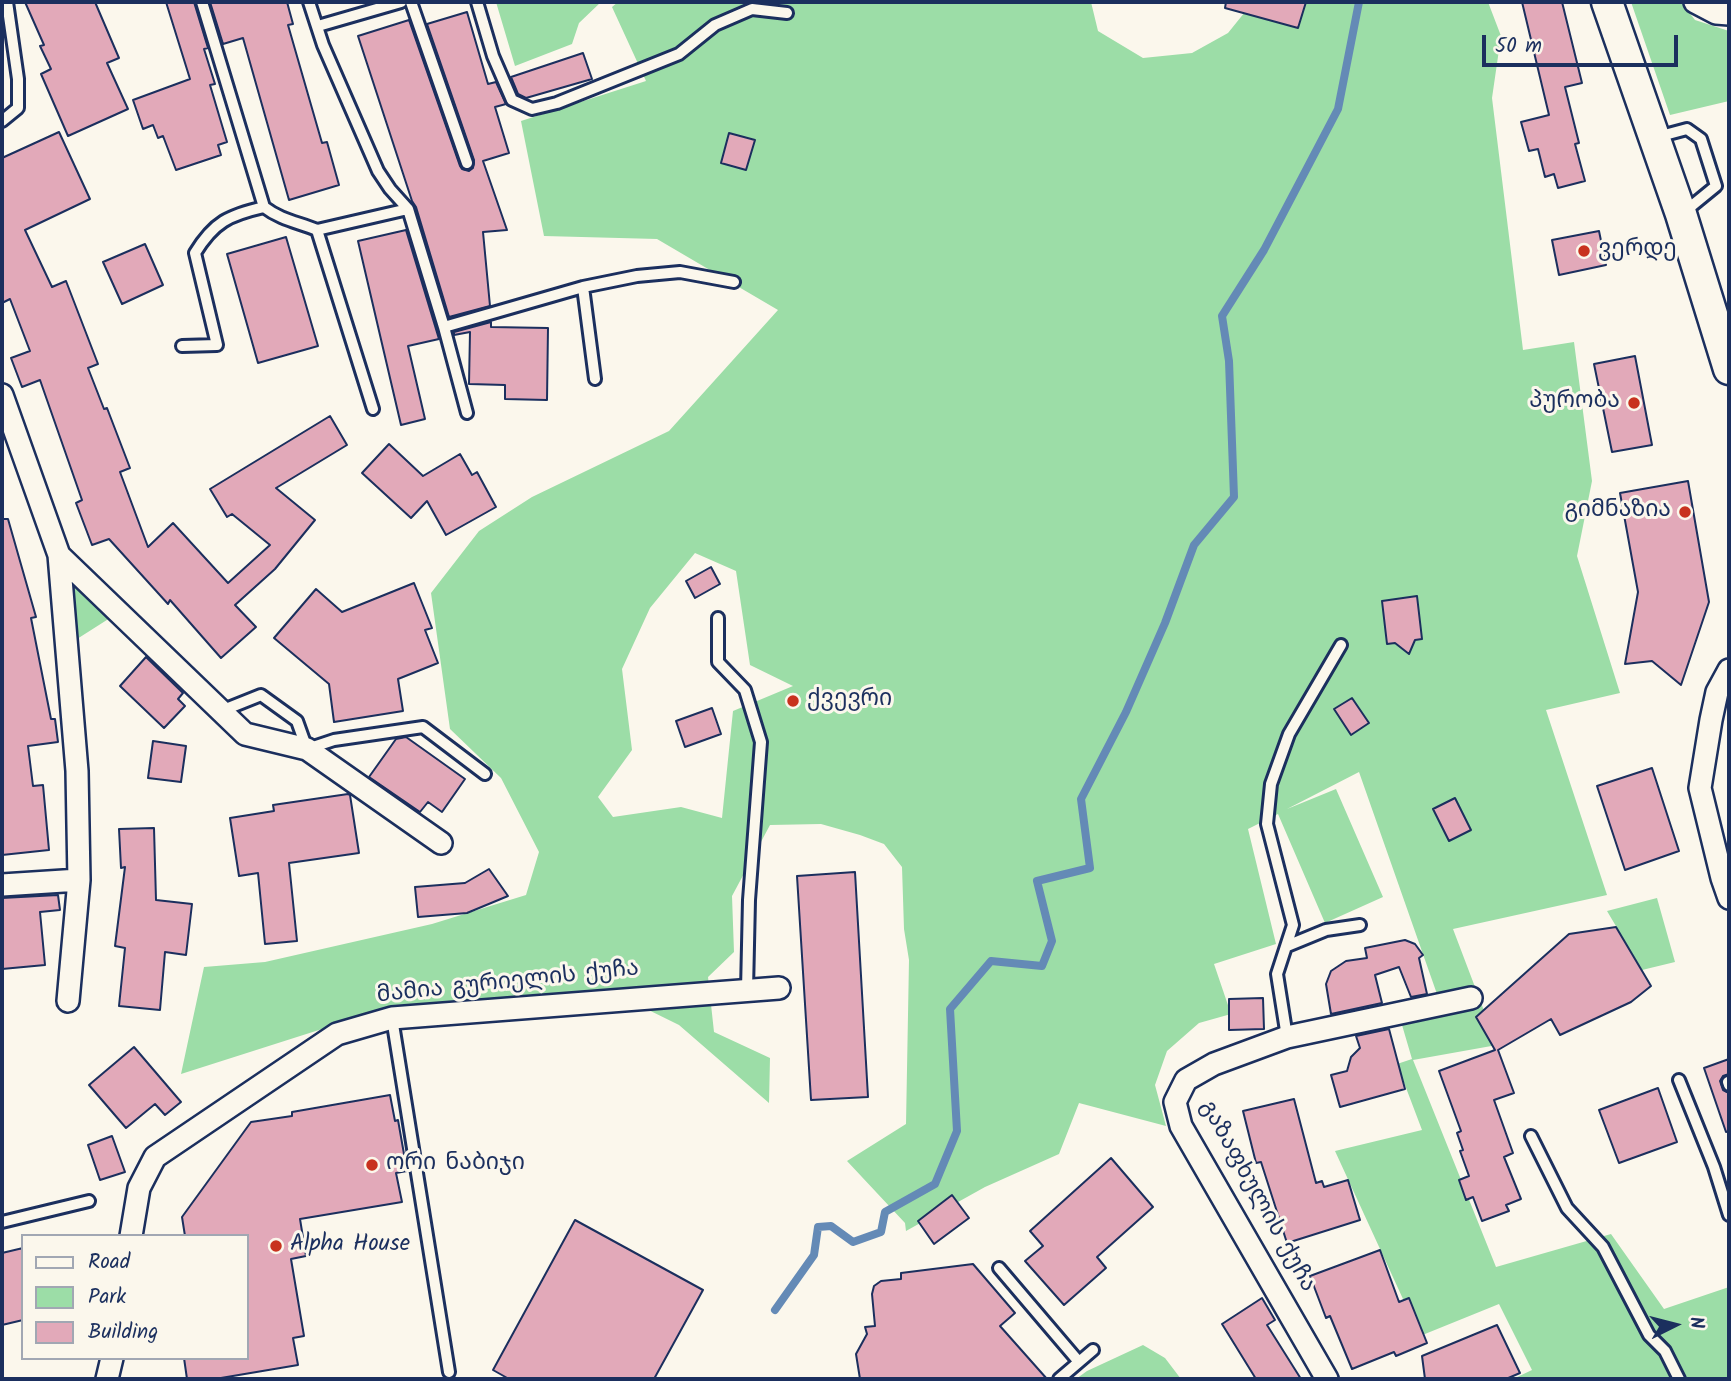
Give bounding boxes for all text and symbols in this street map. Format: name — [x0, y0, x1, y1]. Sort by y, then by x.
scale bar — [1486, 21, 1682, 65]
text: 50 m — [1495, 30, 1542, 63]
place label: ვერდე — [1598, 237, 1677, 265]
marker: ვერდე — [1576, 243, 1592, 259]
place label: პურობა — [1529, 389, 1620, 417]
marker: პურობა — [1626, 395, 1642, 411]
place label: გიმნაზია — [1564, 498, 1671, 526]
marker: გიმნაზია — [1677, 504, 1693, 520]
place label: ქვევრი — [807, 687, 892, 715]
marker: ქვევრი — [785, 693, 801, 709]
street label: მამია გურიელის ქუჩა — [376, 957, 640, 1011]
street label: გაზაფხულის ქუჩა — [1192, 1096, 1320, 1298]
place label: ორი ნაბიჯი — [386, 1151, 525, 1179]
marker: ორი ნაბიჯი — [364, 1157, 380, 1173]
place label: Alpha House — [290, 1232, 410, 1260]
legend — [21, 1234, 248, 1360]
marker: Alpha House — [268, 1238, 284, 1254]
text: Road — [88, 1246, 130, 1279]
text: Park — [88, 1281, 126, 1314]
north arrow — [1640, 1290, 1710, 1360]
text: N — [1680, 1315, 1711, 1330]
text: Building — [88, 1316, 158, 1349]

